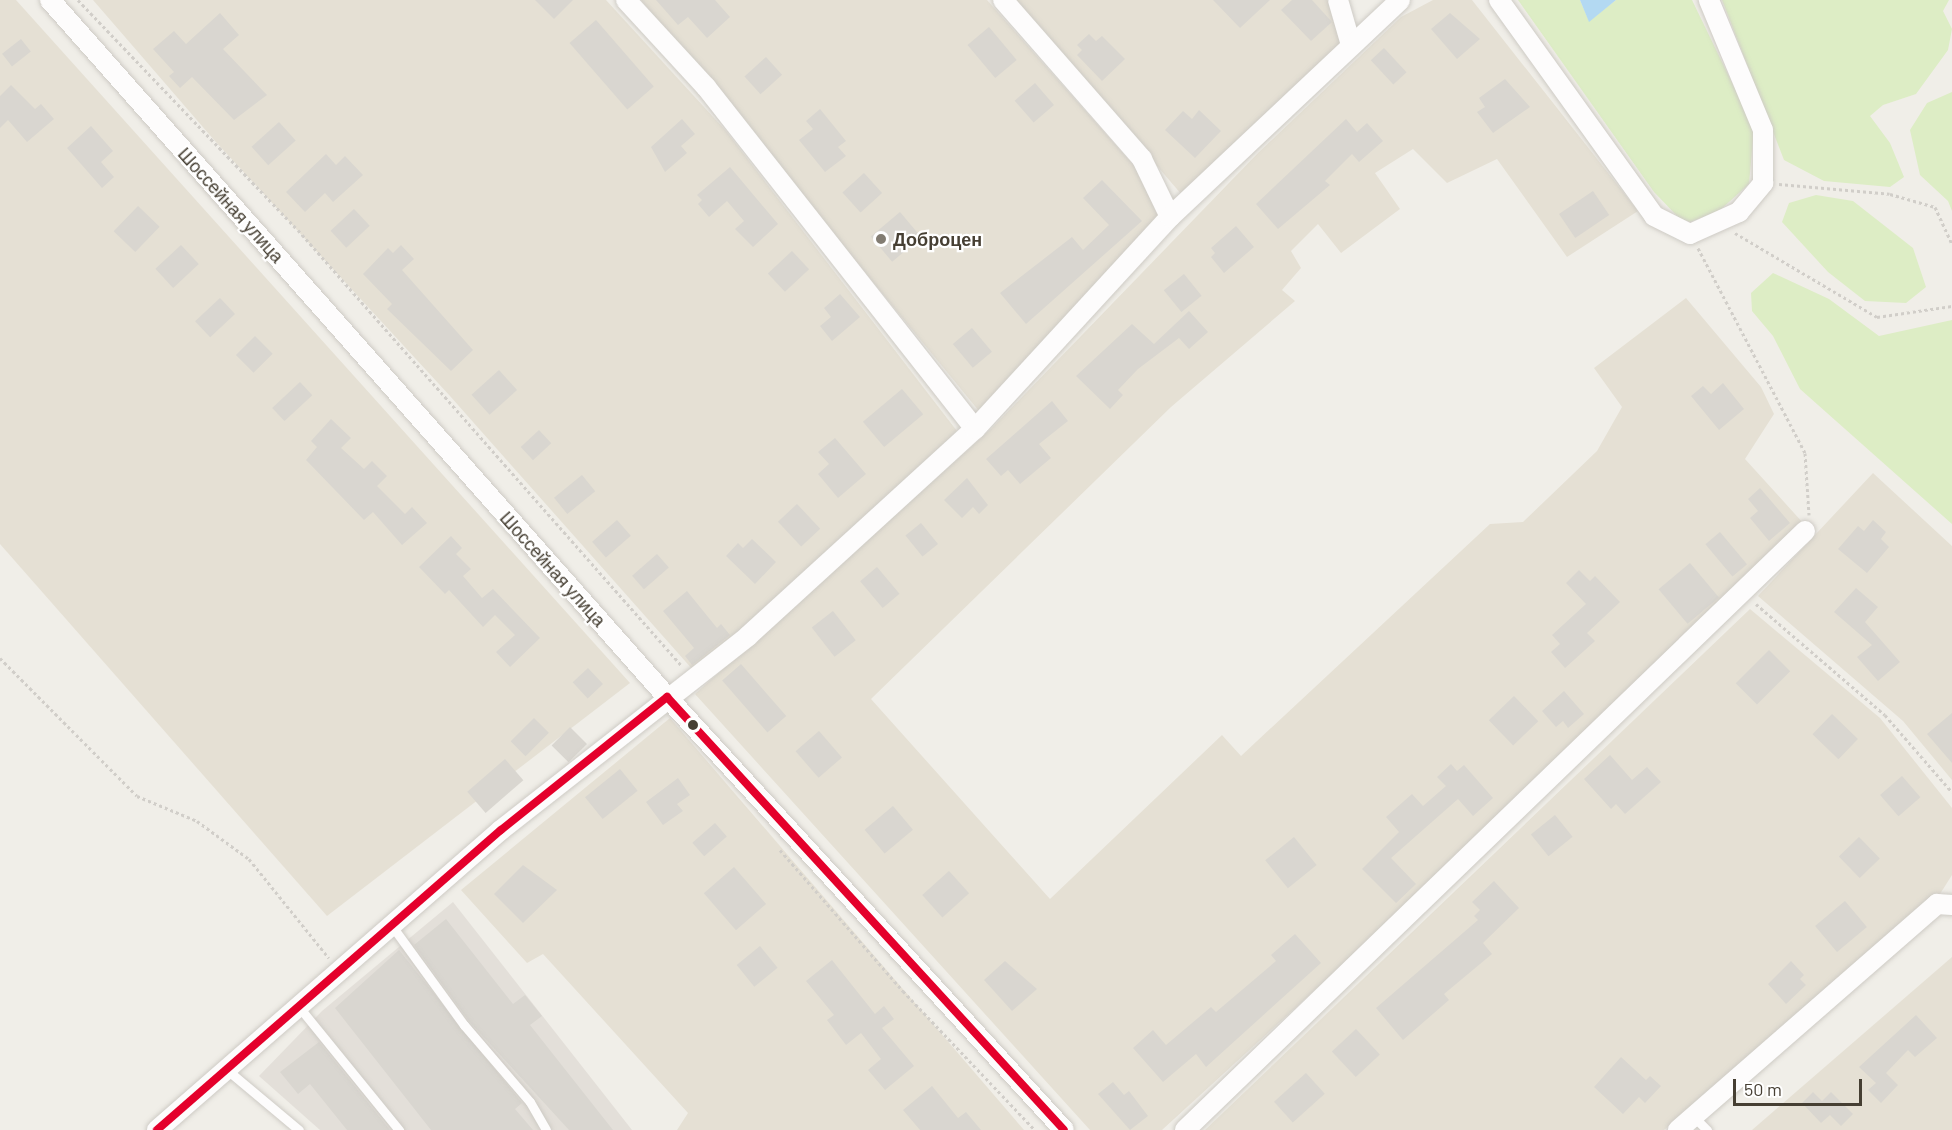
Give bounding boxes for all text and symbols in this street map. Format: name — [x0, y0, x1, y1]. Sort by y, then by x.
street label: Шоссейная улица — [174, 143, 288, 267]
place label: Доброцен — [893, 228, 982, 250]
marker: Доброцен — [874, 232, 888, 246]
street label: Шоссейная улица — [496, 507, 610, 631]
unlabelled marker — [687, 719, 699, 731]
scale bar — [1736, 1067, 1865, 1105]
text: 50 m — [1744, 1078, 1782, 1100]

